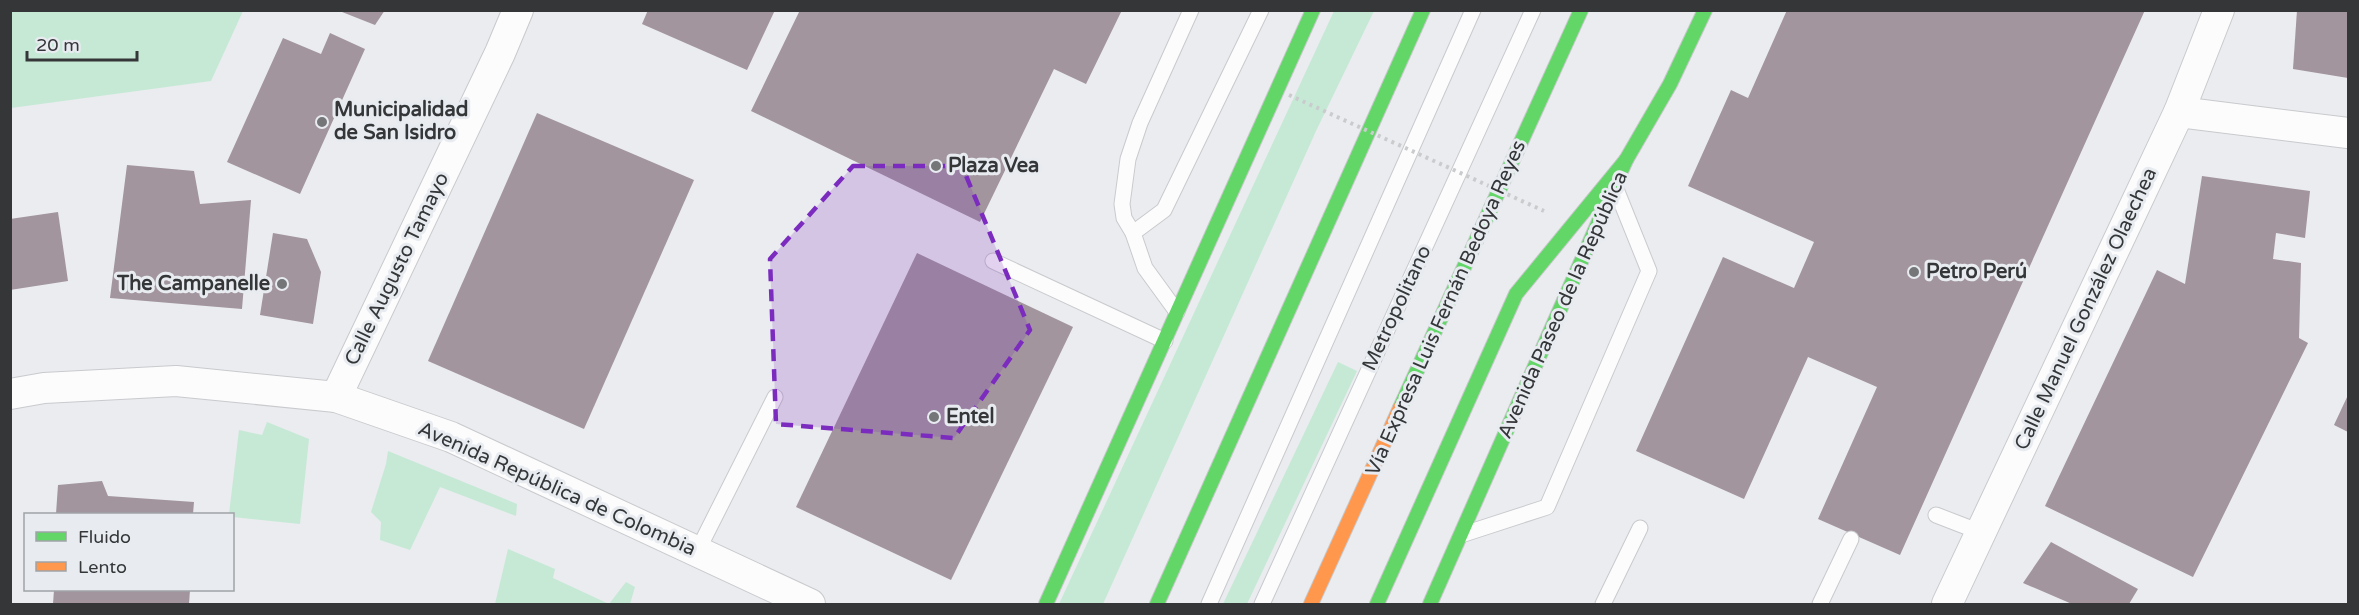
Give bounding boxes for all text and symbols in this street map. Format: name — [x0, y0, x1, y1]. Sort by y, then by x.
scale bar — [27, 24, 136, 62]
text: 20 m — [36, 34, 80, 56]
place label: Municipalidad de San Isidro — [334, 98, 468, 145]
marker: Municipalidad de San Isidro — [315, 115, 329, 129]
street label: Vía Expresa Luis Fernán Bedoya Reyes — [1361, 137, 1531, 479]
place label: Plaza Vea — [948, 154, 1039, 178]
marker: Plaza Vea — [929, 159, 943, 173]
street label: Calle Manuel González Olaechea — [2010, 164, 2162, 454]
street label: Avenida Paseo de la República — [1493, 168, 1633, 442]
street label: Calle Augusto Tamayo — [340, 169, 454, 369]
street label: Metropolitano — [1357, 242, 1437, 374]
place label: Petro Perú — [1926, 260, 2027, 284]
marker: Petro Perú — [1907, 265, 1921, 279]
place label: The Campanelle — [116, 272, 270, 296]
marker: The Campanelle — [275, 277, 289, 291]
place label: Entel — [946, 405, 994, 429]
marker: Entel — [927, 410, 941, 424]
street label: Avenida República de Colombia — [414, 417, 700, 561]
legend — [24, 513, 234, 591]
text: Fluido — [78, 526, 131, 548]
text: Lento — [78, 556, 127, 578]

